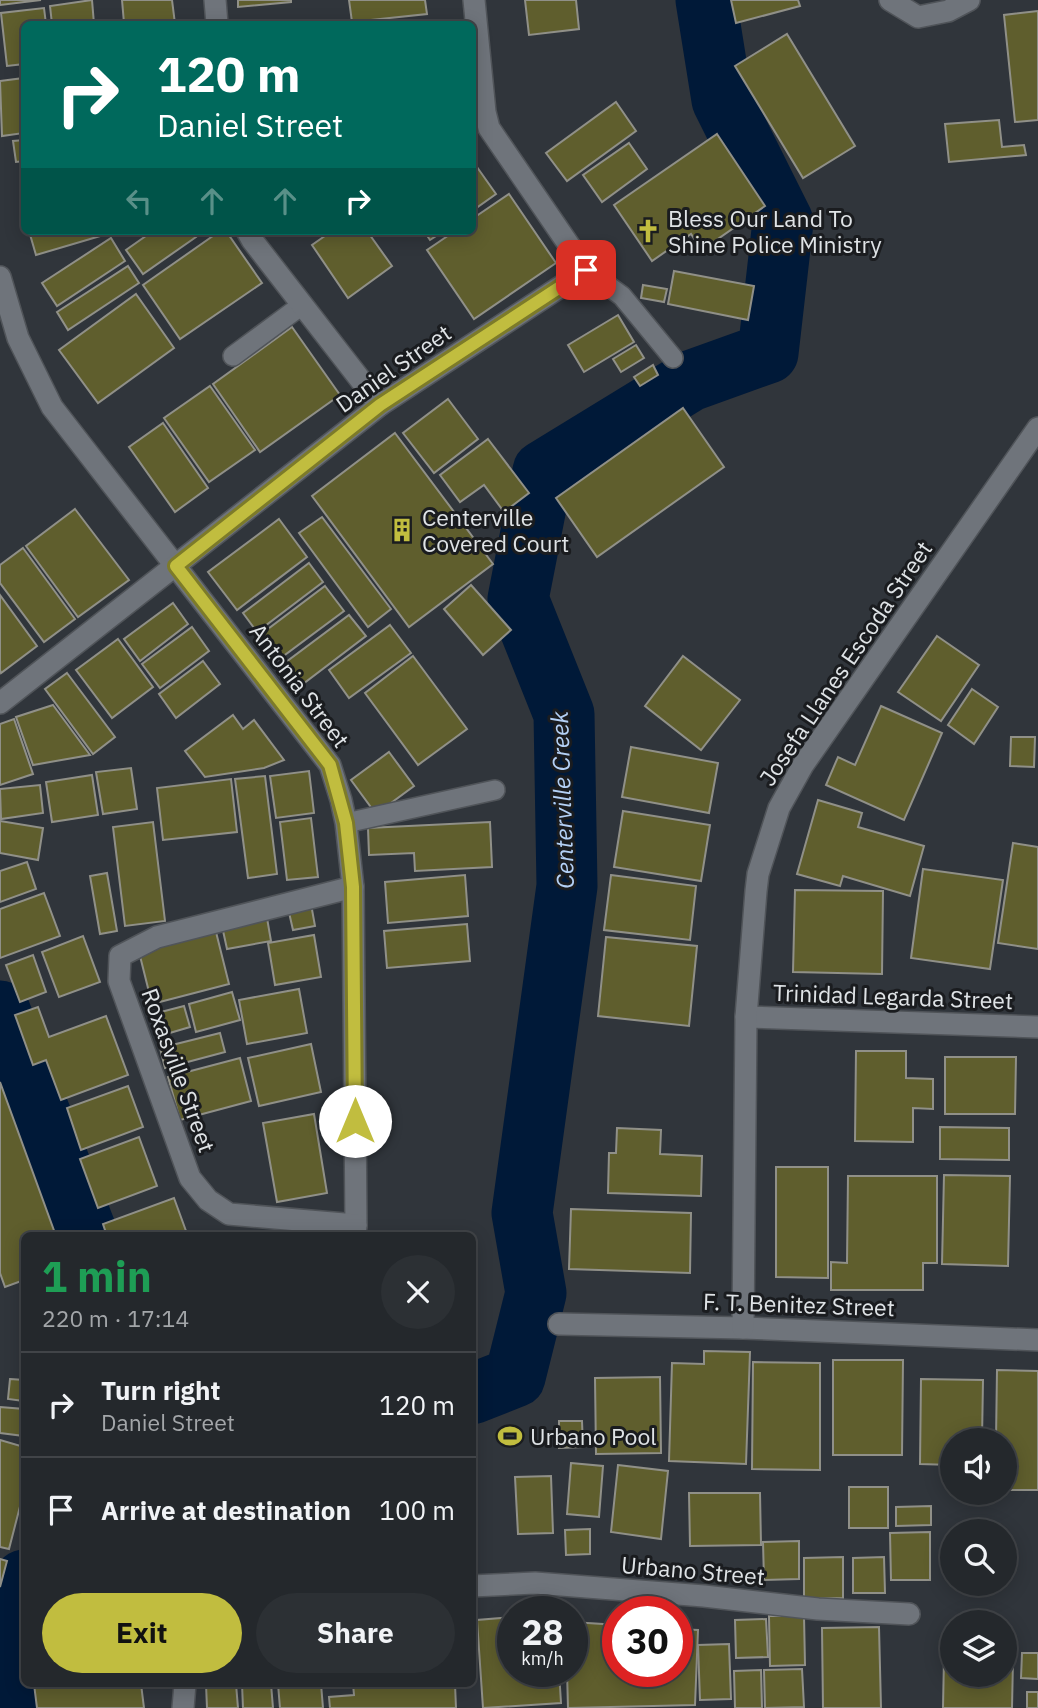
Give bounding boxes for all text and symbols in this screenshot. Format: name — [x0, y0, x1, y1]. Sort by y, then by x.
text: 120 m — [157, 42, 301, 105]
icon: right — [42, 49, 133, 140]
text: Daniel Street — [157, 104, 343, 146]
icon: left — [120, 182, 158, 220]
icon: ahead — [193, 182, 231, 220]
icon: ahead — [266, 182, 304, 220]
icon: right — [339, 182, 377, 220]
place label: Bless Our Land To Shine Police Ministry — [668, 203, 882, 259]
church icon: Bless Our Land To Shine Police Ministry — [634, 217, 662, 245]
pin — [556, 240, 616, 300]
icon: arrive — [567, 251, 605, 289]
street label: Daniel Street — [330, 317, 456, 419]
place label: Centerville Covered Court — [422, 502, 569, 558]
building icon: Centerville Covered Court — [388, 516, 416, 544]
street label: Josefa Llanes Escoda Street — [752, 535, 938, 791]
street label: Antonia Street — [243, 617, 357, 753]
water label: Centerville Creek — [543, 710, 581, 889]
street label: Trinidad Legarda Street — [772, 977, 1014, 1015]
street label: Roxasville Street — [135, 984, 223, 1156]
position arrow — [318, 1084, 392, 1158]
text: 1 min — [42, 1249, 152, 1304]
button: close — [381, 1255, 455, 1329]
street label: F. T. Benitez Street — [703, 1286, 895, 1322]
text: 220 m · 17:14 — [42, 1303, 189, 1333]
text: Turn right — [101, 1373, 220, 1407]
icon: right — [42, 1386, 80, 1424]
text: 120 m — [379, 1388, 455, 1422]
text: Daniel Street — [101, 1407, 235, 1437]
place label: Urbano Pool — [530, 1421, 657, 1451]
sports icon: Urbano Pool — [496, 1422, 524, 1450]
map controls — [940, 1428, 1017, 1687]
button: sound — [940, 1428, 1017, 1505]
icon: arrive — [42, 1491, 80, 1529]
text: Arrive at destination — [101, 1493, 351, 1527]
text: 100 m — [379, 1493, 455, 1527]
button: search — [940, 1519, 1017, 1596]
street label: Urbano Street — [620, 1549, 766, 1591]
button: Exit — [42, 1593, 242, 1673]
button: Share — [256, 1593, 455, 1673]
speed limit sign: 30 — [602, 1596, 693, 1687]
text: 28 — [521, 1609, 564, 1655]
button: layers — [940, 1610, 1017, 1687]
text: km/h — [521, 1647, 564, 1670]

